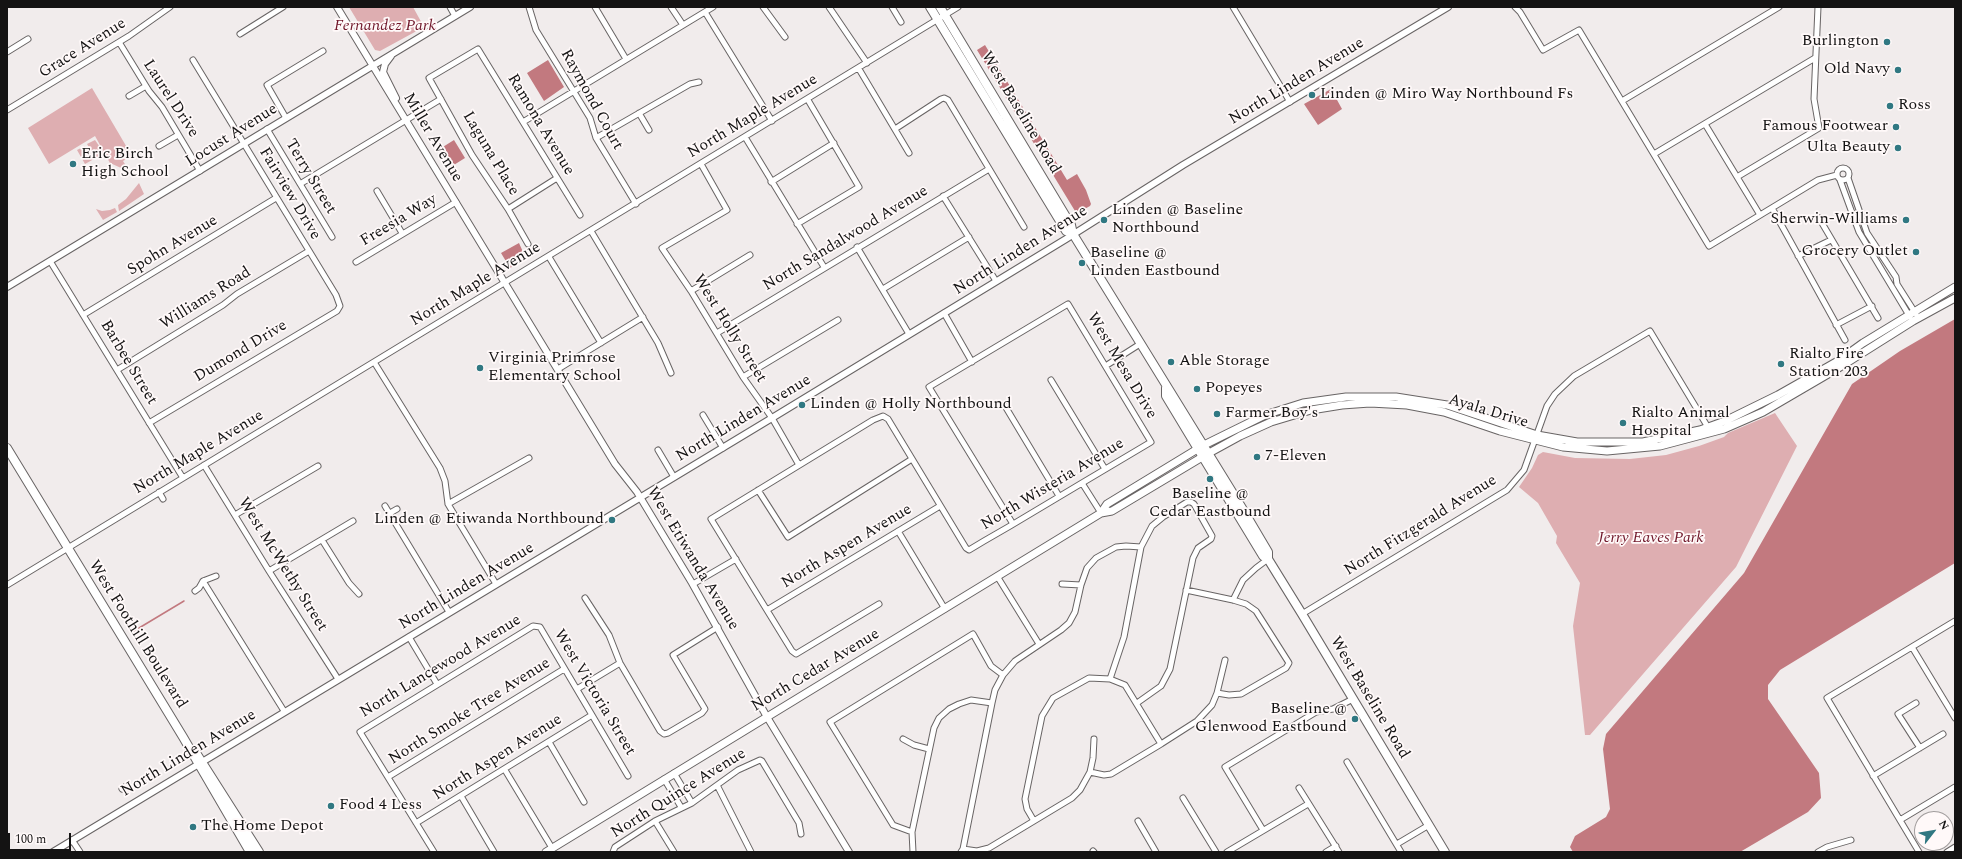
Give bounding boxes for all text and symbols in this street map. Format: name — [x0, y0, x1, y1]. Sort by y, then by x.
street label: Grace Avenue — [36, 15, 130, 83]
park label: Fernandez Park — [334, 17, 436, 37]
place label: Burlington — [1802, 32, 1879, 52]
street label: North Linden Avenue — [1226, 34, 1368, 130]
marker: Burlington — [1882, 37, 1892, 47]
street label: Raymond Court — [555, 46, 627, 154]
street label: West Baseline Road — [976, 48, 1064, 178]
street label: Laurel Drive — [138, 56, 202, 142]
place label: Old Navy — [1824, 60, 1890, 80]
marker: Old Navy — [1893, 65, 1903, 75]
street label: Ramona Avenue — [502, 71, 578, 179]
street label: North Maple Avenue — [685, 71, 821, 163]
place label: Linden @ Miro Way Northbound Fs — [1320, 85, 1573, 105]
street label: Miller Avenue — [398, 90, 466, 186]
marker: Linden @ Miro Way Northbound Fs — [1307, 90, 1317, 100]
place label: Ross — [1898, 96, 1931, 116]
street label: Locust Avenue — [183, 100, 281, 172]
marker: Ross — [1885, 101, 1895, 111]
street label: Laguna Place — [457, 108, 523, 200]
place label: Famous Footwear — [1762, 117, 1888, 137]
marker: Famous Footwear — [1891, 122, 1901, 132]
street label: Terry Street — [280, 136, 340, 218]
place label: Ulta Beauty — [1806, 138, 1890, 158]
marker: Ulta Beauty — [1893, 143, 1903, 153]
street label: Fairview Drive — [254, 144, 324, 244]
place label: Eric Birch High School — [81, 145, 169, 183]
marker: Eric Birch High School — [68, 159, 78, 169]
street label: North Sandalwood Avenue — [760, 182, 932, 296]
street label: Freesia Way — [357, 191, 441, 251]
place label: Linden @ Baseline Northbound — [1112, 201, 1243, 239]
street label: North Linden Avenue — [951, 202, 1091, 300]
place label: Sherwin-Williams — [1771, 210, 1898, 230]
street label: Spohn Avenue — [124, 212, 222, 280]
marker: Linden @ Baseline Northbound — [1099, 215, 1109, 225]
marker: Sherwin-Williams — [1901, 215, 1911, 225]
street label: North Maple Avenue — [408, 239, 544, 331]
place label: Grocery Outlet — [1802, 242, 1908, 262]
place label: Baseline @ Linden Eastbound — [1090, 244, 1220, 282]
marker: Grocery Outlet — [1911, 247, 1921, 257]
marker: Baseline @ Linden Eastbound — [1077, 258, 1087, 268]
street label: Williams Road — [157, 263, 255, 335]
street label: West Holly Street — [688, 271, 770, 387]
street label: West Mesa Drive — [1082, 309, 1160, 423]
street label: Barbee Street — [95, 317, 161, 409]
street label: Dumond Drive — [191, 317, 291, 387]
place label: Rialto Fire Station 203 — [1789, 345, 1868, 383]
place label: Virginia Primrose Elementary School — [488, 349, 621, 387]
place label: Able Storage — [1179, 352, 1270, 372]
marker: Able Storage — [1166, 357, 1176, 367]
marker: Rialto Fire Station 203 — [1776, 359, 1786, 369]
marker: Virginia Primrose Elementary School — [475, 363, 485, 373]
street label: North Linden Avenue — [673, 371, 815, 467]
place label: Popeyes — [1205, 379, 1263, 399]
marker: Popeyes — [1192, 384, 1202, 394]
street label: Ayala Drive — [1446, 391, 1530, 433]
place label: Linden @ Holly Northbound — [810, 395, 1012, 415]
marker: Linden @ Holly Northbound — [797, 400, 807, 410]
place label: Farmer Boy's — [1225, 404, 1318, 424]
place label: Rialto Animal Hospital — [1631, 404, 1730, 442]
street label: North Maple Avenue — [131, 407, 267, 499]
marker: Farmer Boy's — [1212, 409, 1222, 419]
marker: Rialto Animal Hospital — [1618, 418, 1628, 428]
street label: North Wisteria Avenue — [978, 435, 1128, 535]
place label: 7-Eleven — [1265, 447, 1327, 467]
marker: 7-Eleven — [1252, 452, 1262, 462]
street label: North Fitzgerald Avenue — [1341, 471, 1501, 581]
marker: Baseline @ Cedar Eastbound — [1205, 474, 1215, 484]
street label: West Etiwanda Avenue — [642, 484, 742, 634]
place label: Baseline @ Cedar Eastbound — [1149, 485, 1271, 523]
street label: West McWethy Street — [233, 495, 331, 635]
street label: North Aspen Avenue — [778, 501, 916, 593]
place label: Linden @ Etiwanda Northbound — [374, 510, 604, 530]
marker: Linden @ Etiwanda Northbound — [607, 515, 617, 525]
park label: Jerry Eaves Park — [1598, 529, 1704, 549]
street label: North Linden Avenue — [396, 539, 538, 635]
street label: West Foothill Boulevard — [84, 557, 190, 713]
street label: North Lancewood Avenue — [357, 611, 525, 723]
street label: North Cedar Avenue — [748, 625, 884, 717]
street label: West Victoria Street — [549, 627, 639, 759]
street label: West Baseline Road — [1325, 633, 1413, 763]
street label: North Smoke Tree Avenue — [386, 654, 554, 770]
place label: Baseline @ Glenwood Eastbound — [1195, 700, 1347, 738]
street label: North Linden Avenue — [118, 706, 260, 802]
street label: North Aspen Avenue — [430, 711, 566, 805]
marker: Baseline @ Glenwood Eastbound — [1350, 714, 1360, 724]
street label: North Quince Avenue — [608, 745, 750, 843]
place label: Food 4 Less — [339, 796, 422, 816]
marker: Food 4 Less — [326, 801, 336, 811]
north arrow — [1914, 811, 1954, 851]
place label: The Home Depot — [201, 817, 324, 837]
text: N — [1934, 817, 1953, 833]
marker: The Home Depot — [188, 822, 198, 832]
scale bar — [10, 825, 73, 851]
text: 100 m — [15, 830, 46, 849]

